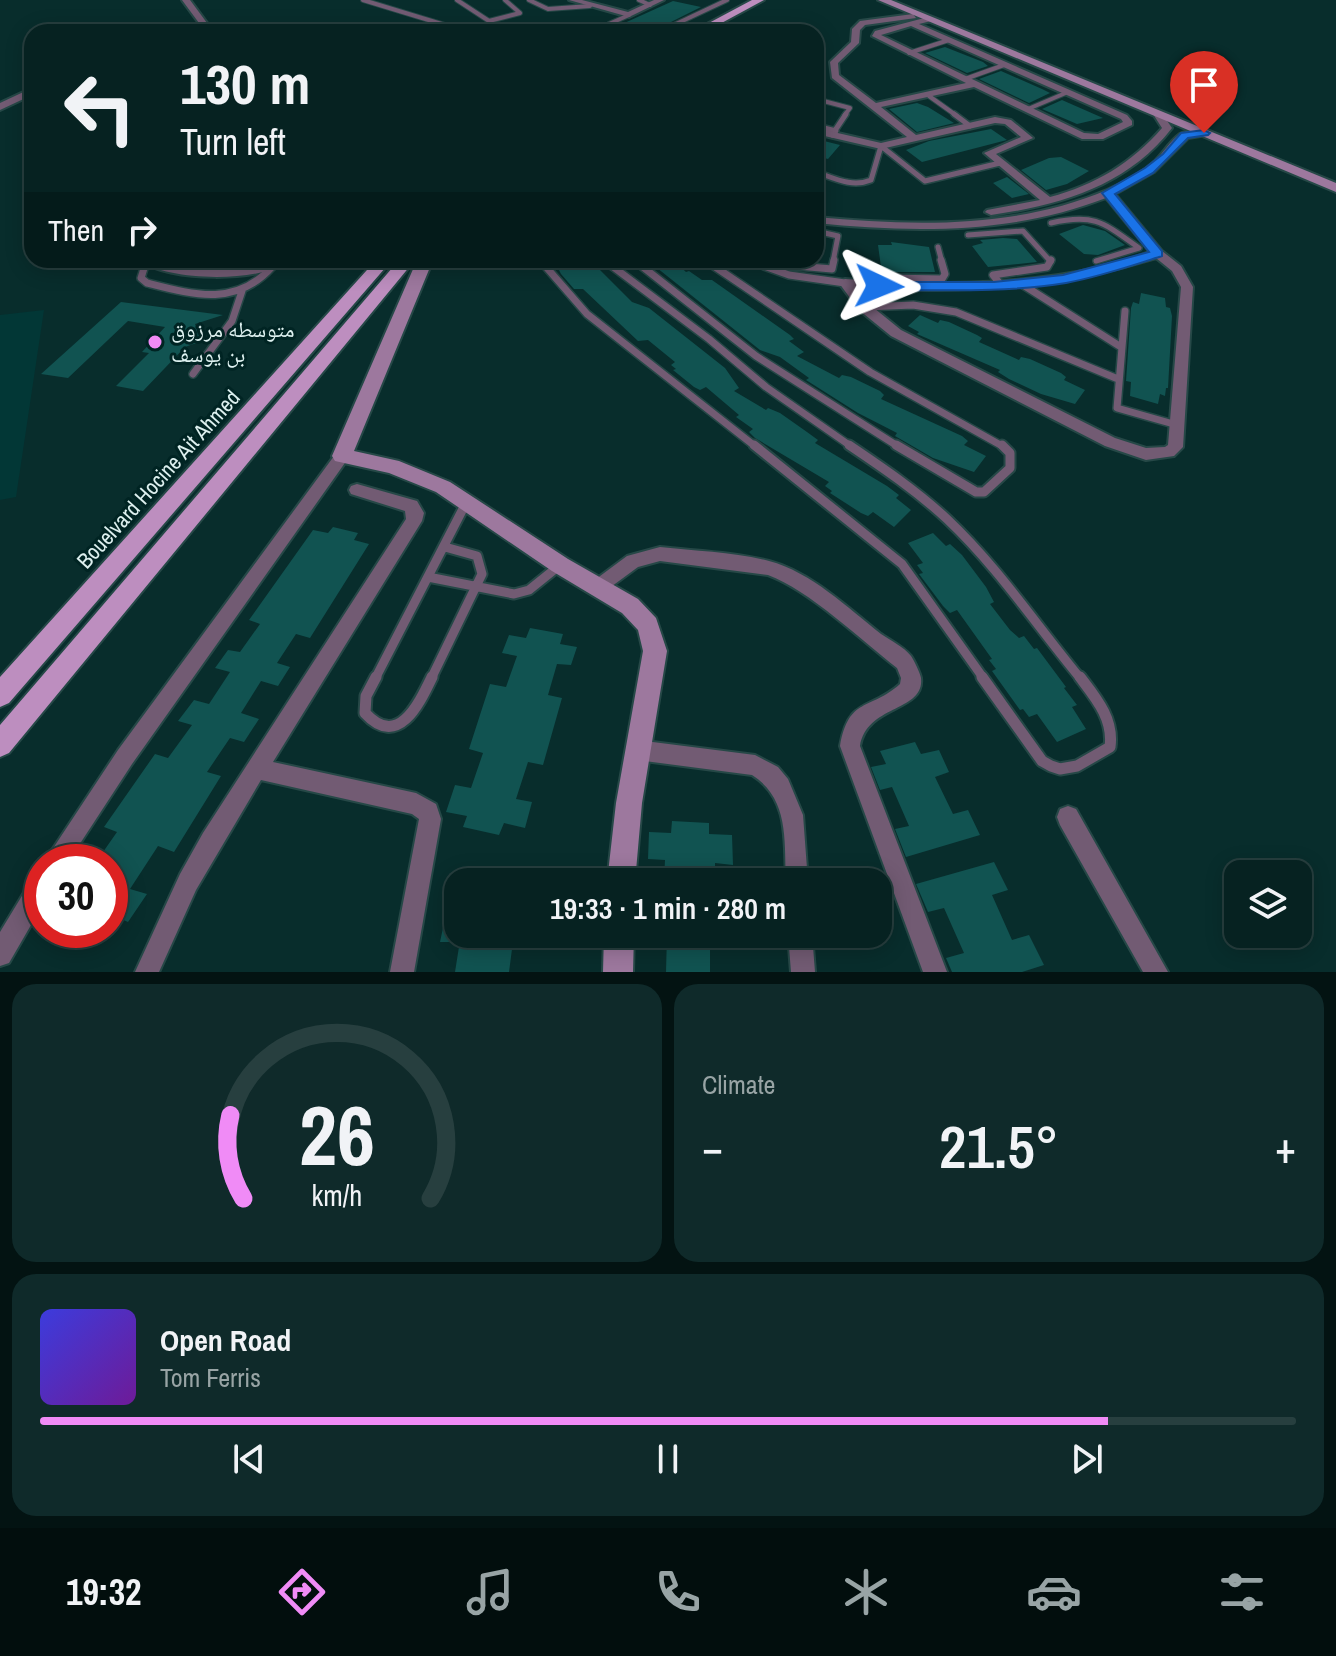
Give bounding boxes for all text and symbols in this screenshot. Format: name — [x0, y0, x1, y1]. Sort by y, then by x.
text: 130 m — [180, 46, 310, 121]
pin — [1170, 51, 1238, 133]
icon: left — [48, 56, 152, 160]
icon: arrive — [1182, 63, 1226, 107]
text: Turn left — [180, 118, 286, 166]
icon: right — [120, 208, 164, 252]
text: Then — [48, 210, 104, 250]
position arrow — [837, 244, 921, 328]
place label: متوسطه مرزوق بن يوسف — [171, 314, 294, 369]
marker: متوسطه مرزوق بن يوسف — [146, 333, 164, 351]
street label: Bouelvard Hocine Ait Ahmed — [70, 383, 246, 575]
speed limit sign: 30 — [24, 844, 128, 948]
map controls — [1224, 860, 1312, 948]
button: layers — [1224, 860, 1312, 948]
text: 19:33 · 1 min · 280 m — [550, 888, 786, 928]
text: Climate — [702, 1067, 775, 1102]
text: 26 — [299, 1079, 375, 1191]
text: 21.5° — [939, 1106, 1059, 1187]
text: − — [702, 1117, 723, 1177]
text: + — [1275, 1117, 1296, 1177]
text: km/h — [312, 1176, 362, 1215]
text: Open Road — [160, 1320, 291, 1360]
text: Tom Ferris — [160, 1360, 261, 1395]
icon: previous — [227, 1437, 271, 1481]
icon: pause — [646, 1437, 690, 1481]
icon: next — [1065, 1437, 1109, 1481]
icon: directions — [274, 1564, 330, 1620]
icon: music — [462, 1564, 518, 1620]
icon: phone — [650, 1564, 706, 1620]
icon: climate — [838, 1564, 894, 1620]
icon: car — [1026, 1564, 1082, 1620]
icon: filters — [1214, 1564, 1270, 1620]
text: 19:32 — [66, 1568, 142, 1616]

